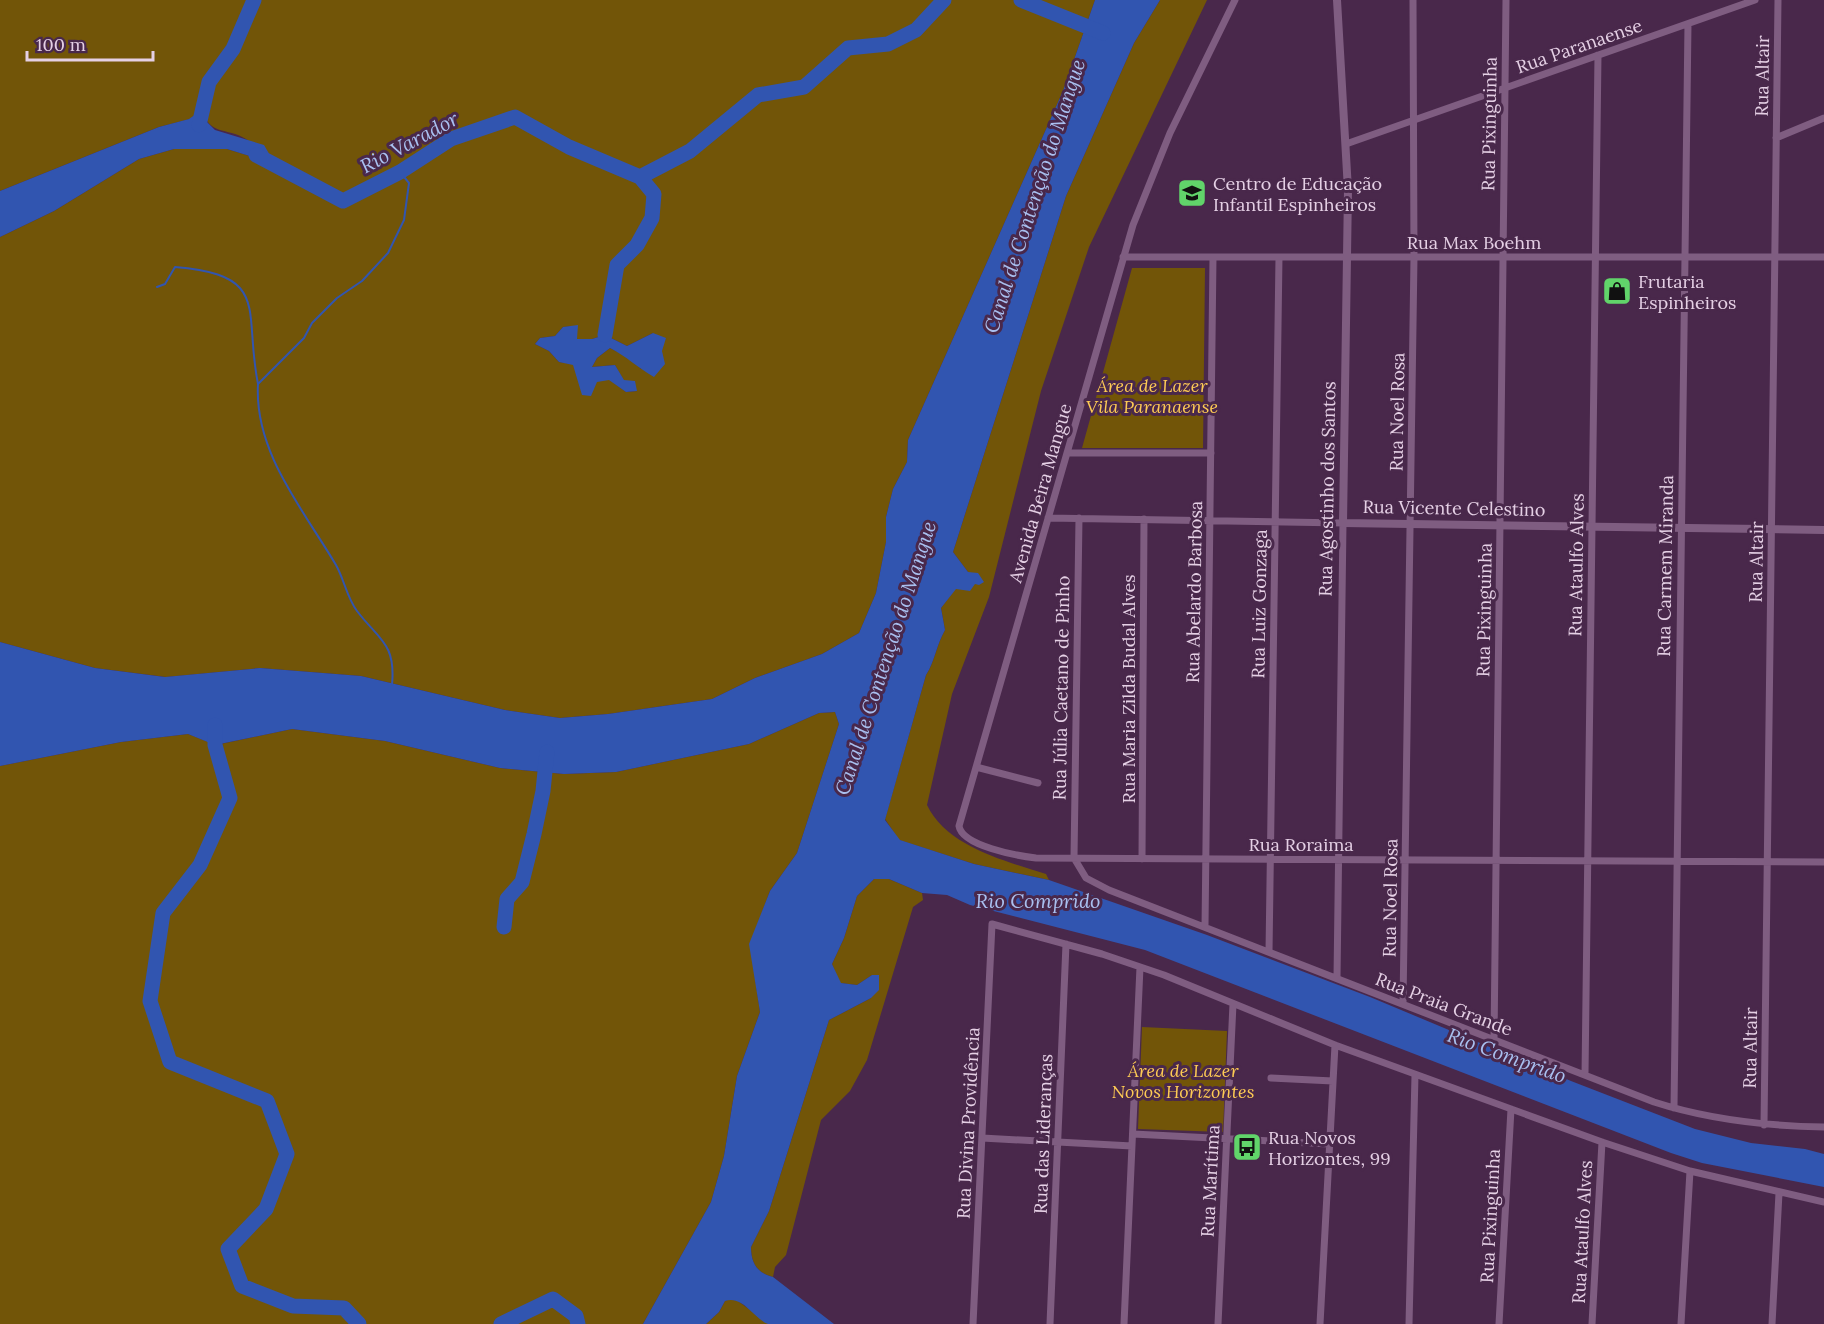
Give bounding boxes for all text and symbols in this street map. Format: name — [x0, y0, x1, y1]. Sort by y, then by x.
street label: Rua Paranaense — [1513, 14, 1645, 78]
scale bar — [27, 24, 153, 62]
text: 100 m — [36, 33, 86, 56]
street label: Rua Altair — [1750, 35, 1774, 117]
water label: Canal de Contenção do Mangue — [978, 56, 1090, 336]
street label: Rua Pixinguinha — [1476, 57, 1502, 191]
water label: Rio Varador — [355, 105, 463, 178]
place label: Centro de Educação Infantil Espinheiros — [1213, 172, 1382, 216]
school or university icon: Centro de Educação Infantil Espinheiros — [1176, 177, 1208, 209]
street label: Rua Max Boehm — [1407, 231, 1541, 254]
place label: Frutaria Espinheiros — [1638, 270, 1736, 314]
shop icon: Frutaria Espinheiros — [1601, 275, 1633, 307]
street label: Rua Noel Rosa — [1384, 352, 1410, 472]
park label: Área de Lazer Vila Paranaense — [1086, 374, 1218, 418]
street label: Rua Agostinho dos Santos — [1314, 381, 1340, 597]
street label: Avenida Beira Mangue — [1003, 401, 1077, 586]
street label: Rua Carmem Miranda — [1652, 475, 1678, 657]
street label: Rua Ataulfo Alves — [1563, 493, 1589, 637]
street label: Rua Vicente Celestino — [1362, 495, 1546, 521]
street label: Rua Abelardo Barbosa — [1181, 501, 1207, 683]
water label: Canal de Contenção do Mangue — [829, 518, 941, 798]
street label: Rua Altair — [1744, 521, 1768, 603]
street label: Rua Luiz Gonzaga — [1246, 529, 1272, 679]
street label: Rua Pixinguinha — [1471, 543, 1497, 677]
street label: Rua Maria Zilda Budal Alves — [1117, 574, 1140, 804]
street label: Rua Júlia Caetano de Pinho — [1048, 575, 1074, 801]
street label: Rua Roraima — [1248, 833, 1354, 856]
street label: Rua Noel Rosa — [1377, 838, 1403, 958]
water label: Rio Comprido — [976, 888, 1100, 913]
street label: Rua Praia Grande — [1372, 967, 1516, 1041]
street label: Rua Altair — [1738, 1007, 1762, 1089]
water label: Rio Comprido — [1444, 1022, 1570, 1088]
street label: Rua Divina Providência — [951, 1026, 985, 1220]
street label: Rua das Lideranças — [1029, 1054, 1057, 1214]
park label: Área de Lazer Novos Horizontes — [1112, 1059, 1254, 1103]
street label: Rua Marítima — [1196, 1124, 1224, 1238]
place label: Rua Novos Horizontes, 99 — [1268, 1126, 1391, 1170]
bus stop icon: Rua Novos Horizontes, 99 — [1231, 1131, 1263, 1163]
street label: Rua Pixinguinha — [1475, 1148, 1505, 1284]
street label: Rua Ataulfo Alves — [1567, 1160, 1597, 1304]

